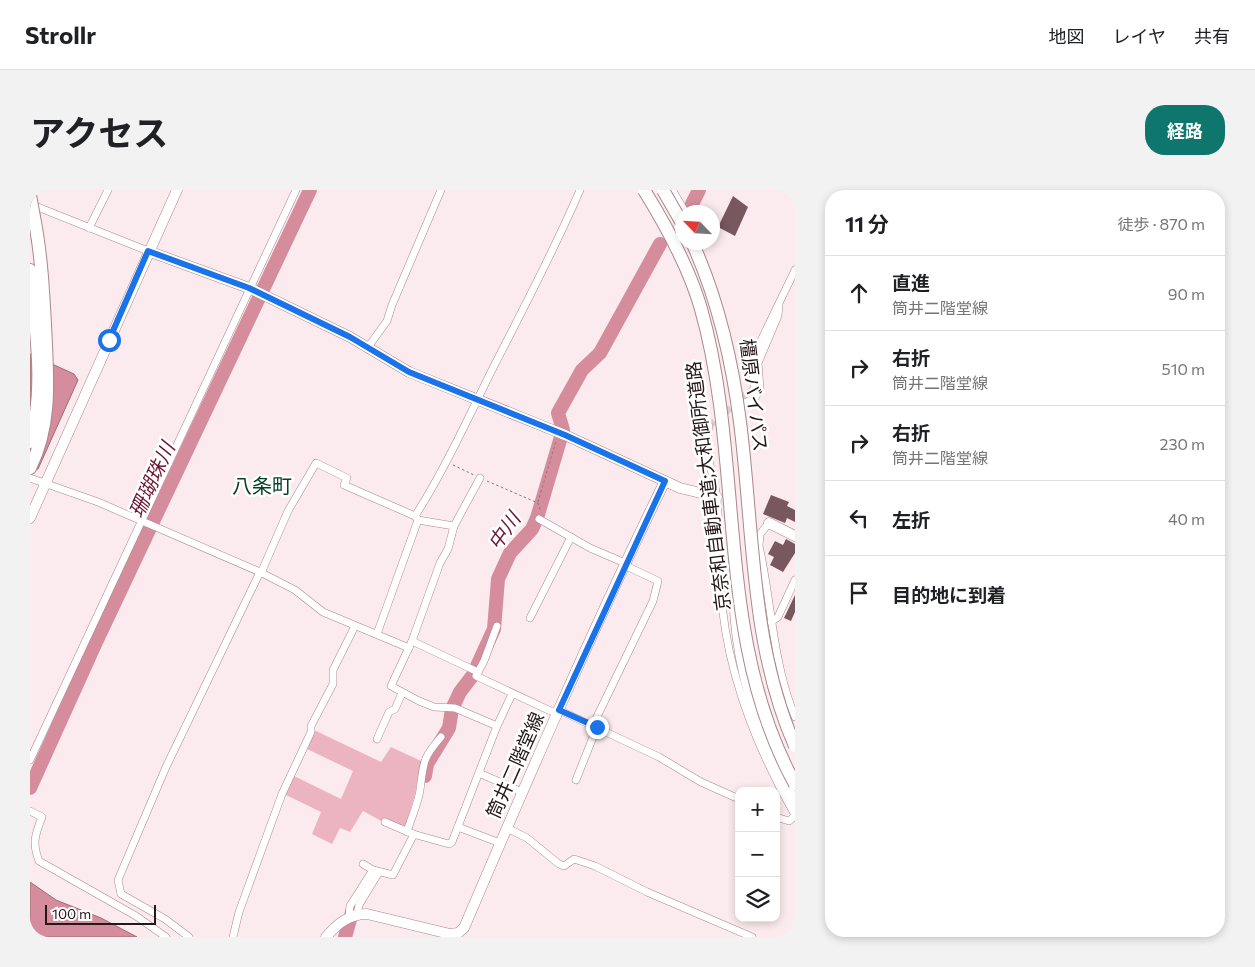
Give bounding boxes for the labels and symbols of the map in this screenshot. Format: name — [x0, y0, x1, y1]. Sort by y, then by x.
north arrow — [675, 205, 720, 250]
route start — [98, 329, 121, 352]
street label: 橿原バイパス — [736, 337, 773, 453]
street label: 京奈和自動車道;大和御所道路 — [681, 360, 734, 612]
water label: 珊瑚珠川 — [123, 436, 180, 521]
district label: 八条町 — [232, 473, 292, 497]
water label: 中川 — [482, 506, 526, 554]
street label: 筒井二階堂線 — [481, 708, 548, 822]
route end — [586, 716, 609, 739]
scale bar — [45, 902, 156, 925]

